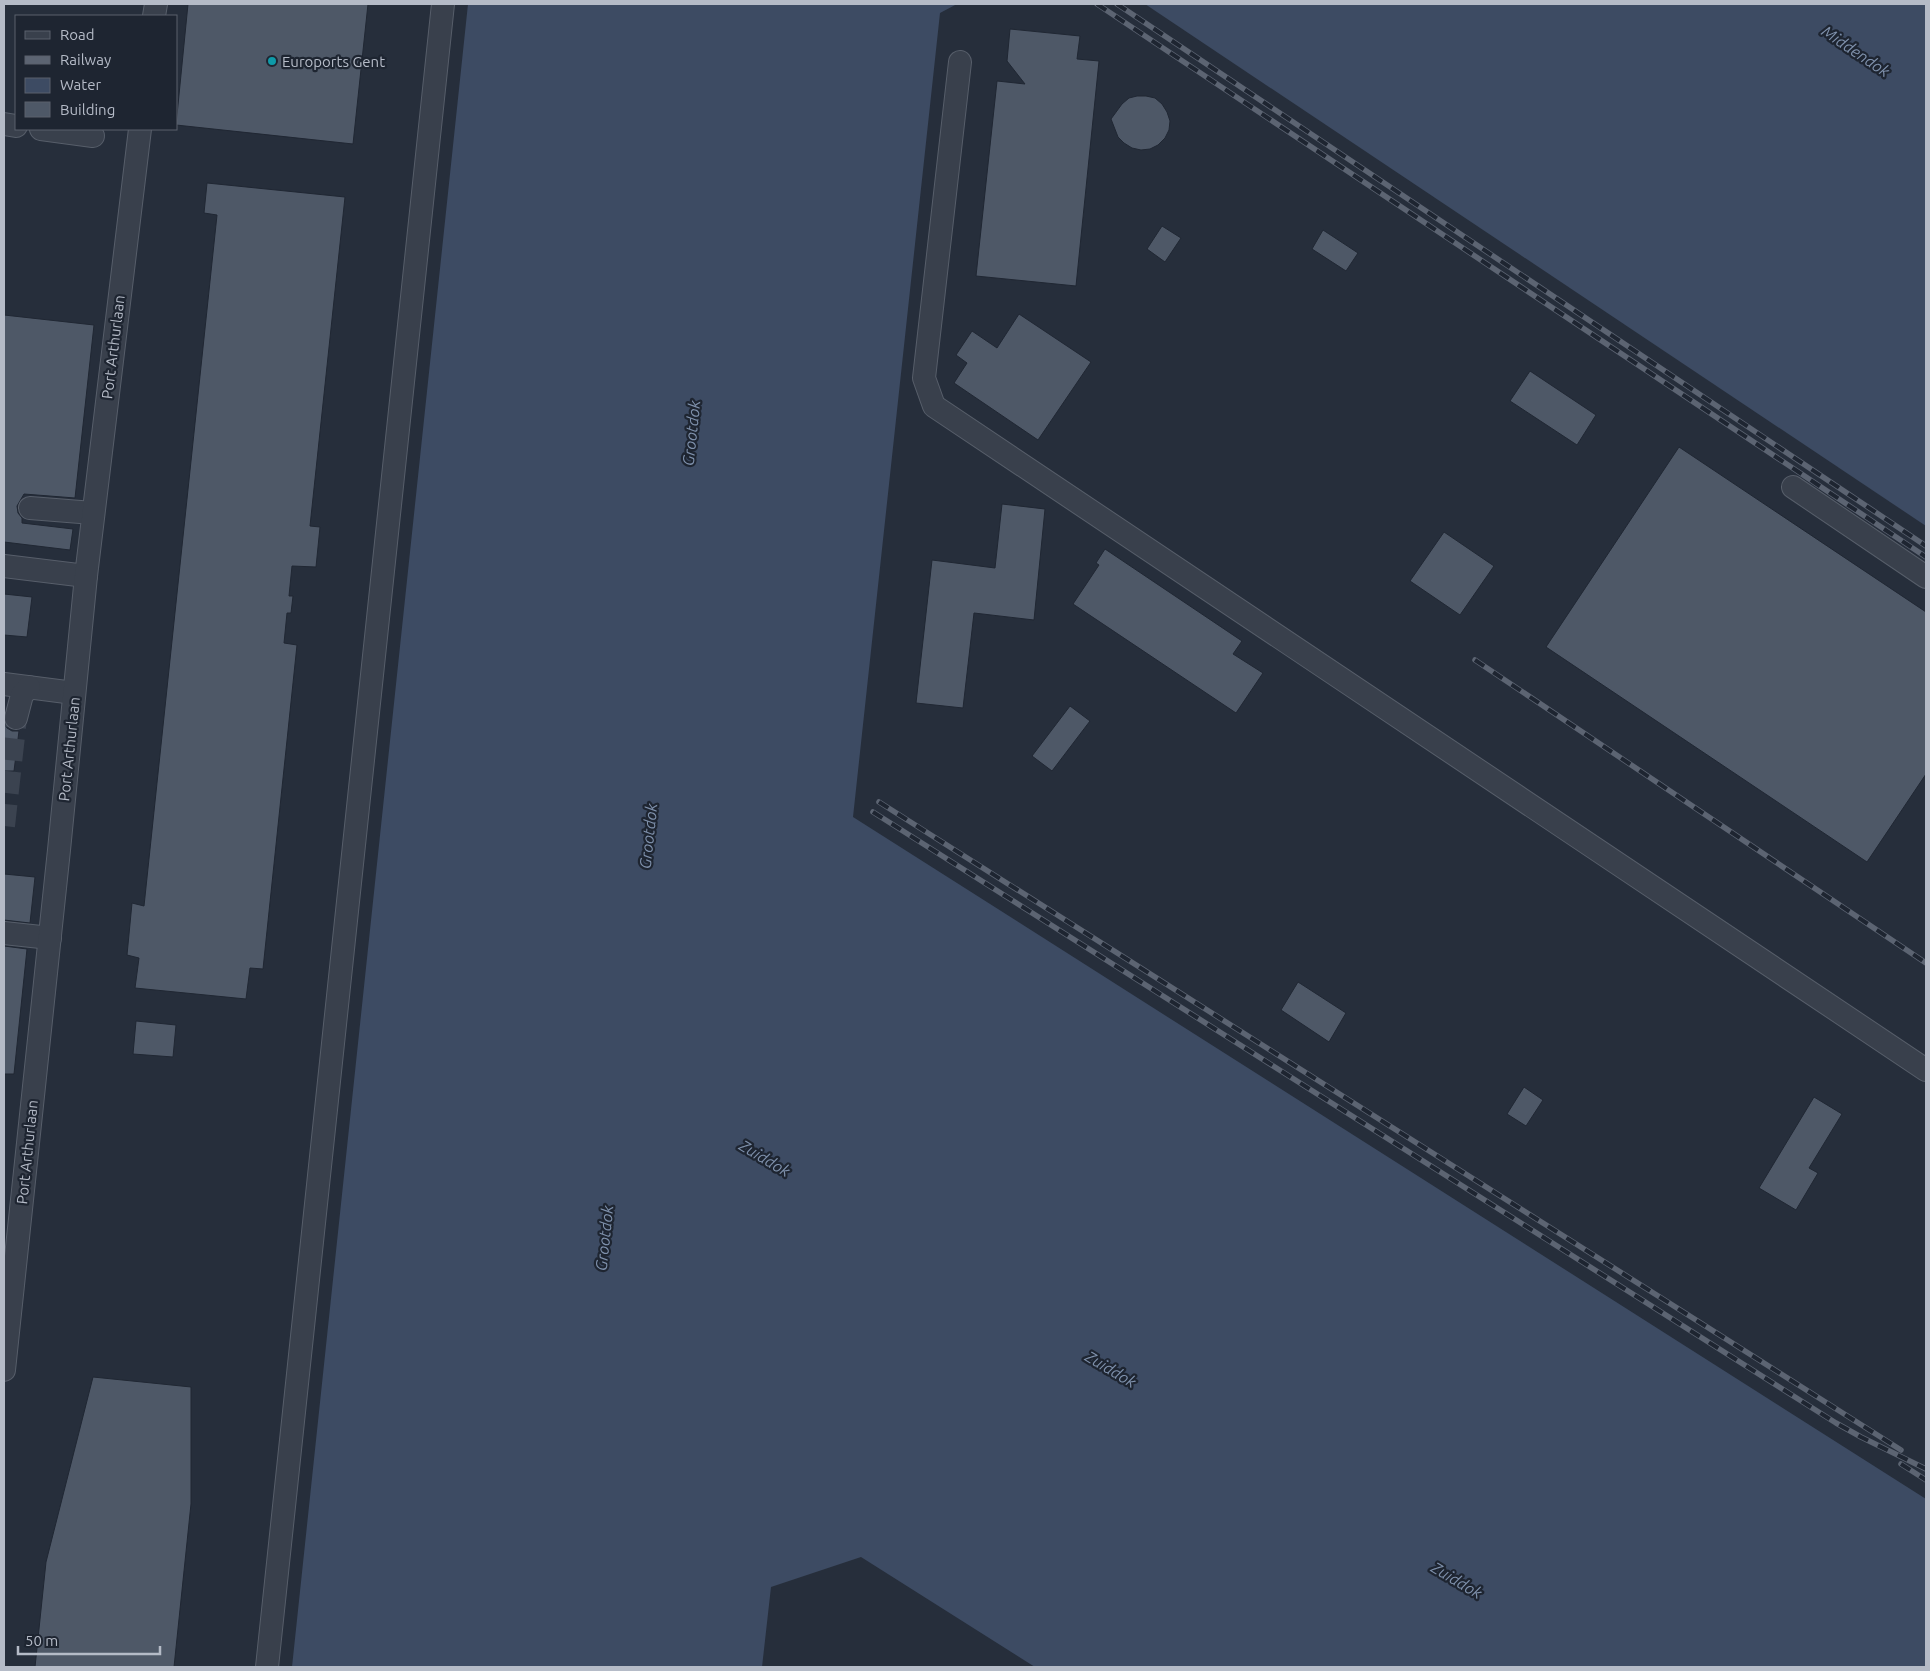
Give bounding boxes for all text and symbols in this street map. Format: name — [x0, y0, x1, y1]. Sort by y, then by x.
legend — [15, 15, 178, 130]
water label: Middendok — [1819, 22, 1894, 81]
text: Road — [60, 26, 95, 43]
text: Railway — [60, 51, 111, 68]
place label: Euroports Gent — [282, 53, 385, 70]
marker: Euroports Gent — [266, 55, 278, 67]
text: Water — [60, 76, 101, 93]
text: Building — [60, 101, 115, 118]
street label: Port Arthurlaan — [98, 294, 128, 400]
water label: Grootdok — [679, 399, 703, 467]
street label: Port Arthurlaan — [55, 696, 83, 802]
water label: Grootdok — [636, 802, 660, 870]
street label: Port Arthurlaan — [13, 1099, 41, 1205]
water label: Zuiddok — [735, 1135, 794, 1181]
water label: Grootdok — [592, 1204, 616, 1272]
water label: Zuiddok — [1081, 1346, 1140, 1392]
water label: Zuiddok — [1427, 1557, 1486, 1603]
scale bar — [18, 1624, 160, 1656]
text: 50 m — [25, 1632, 58, 1649]

